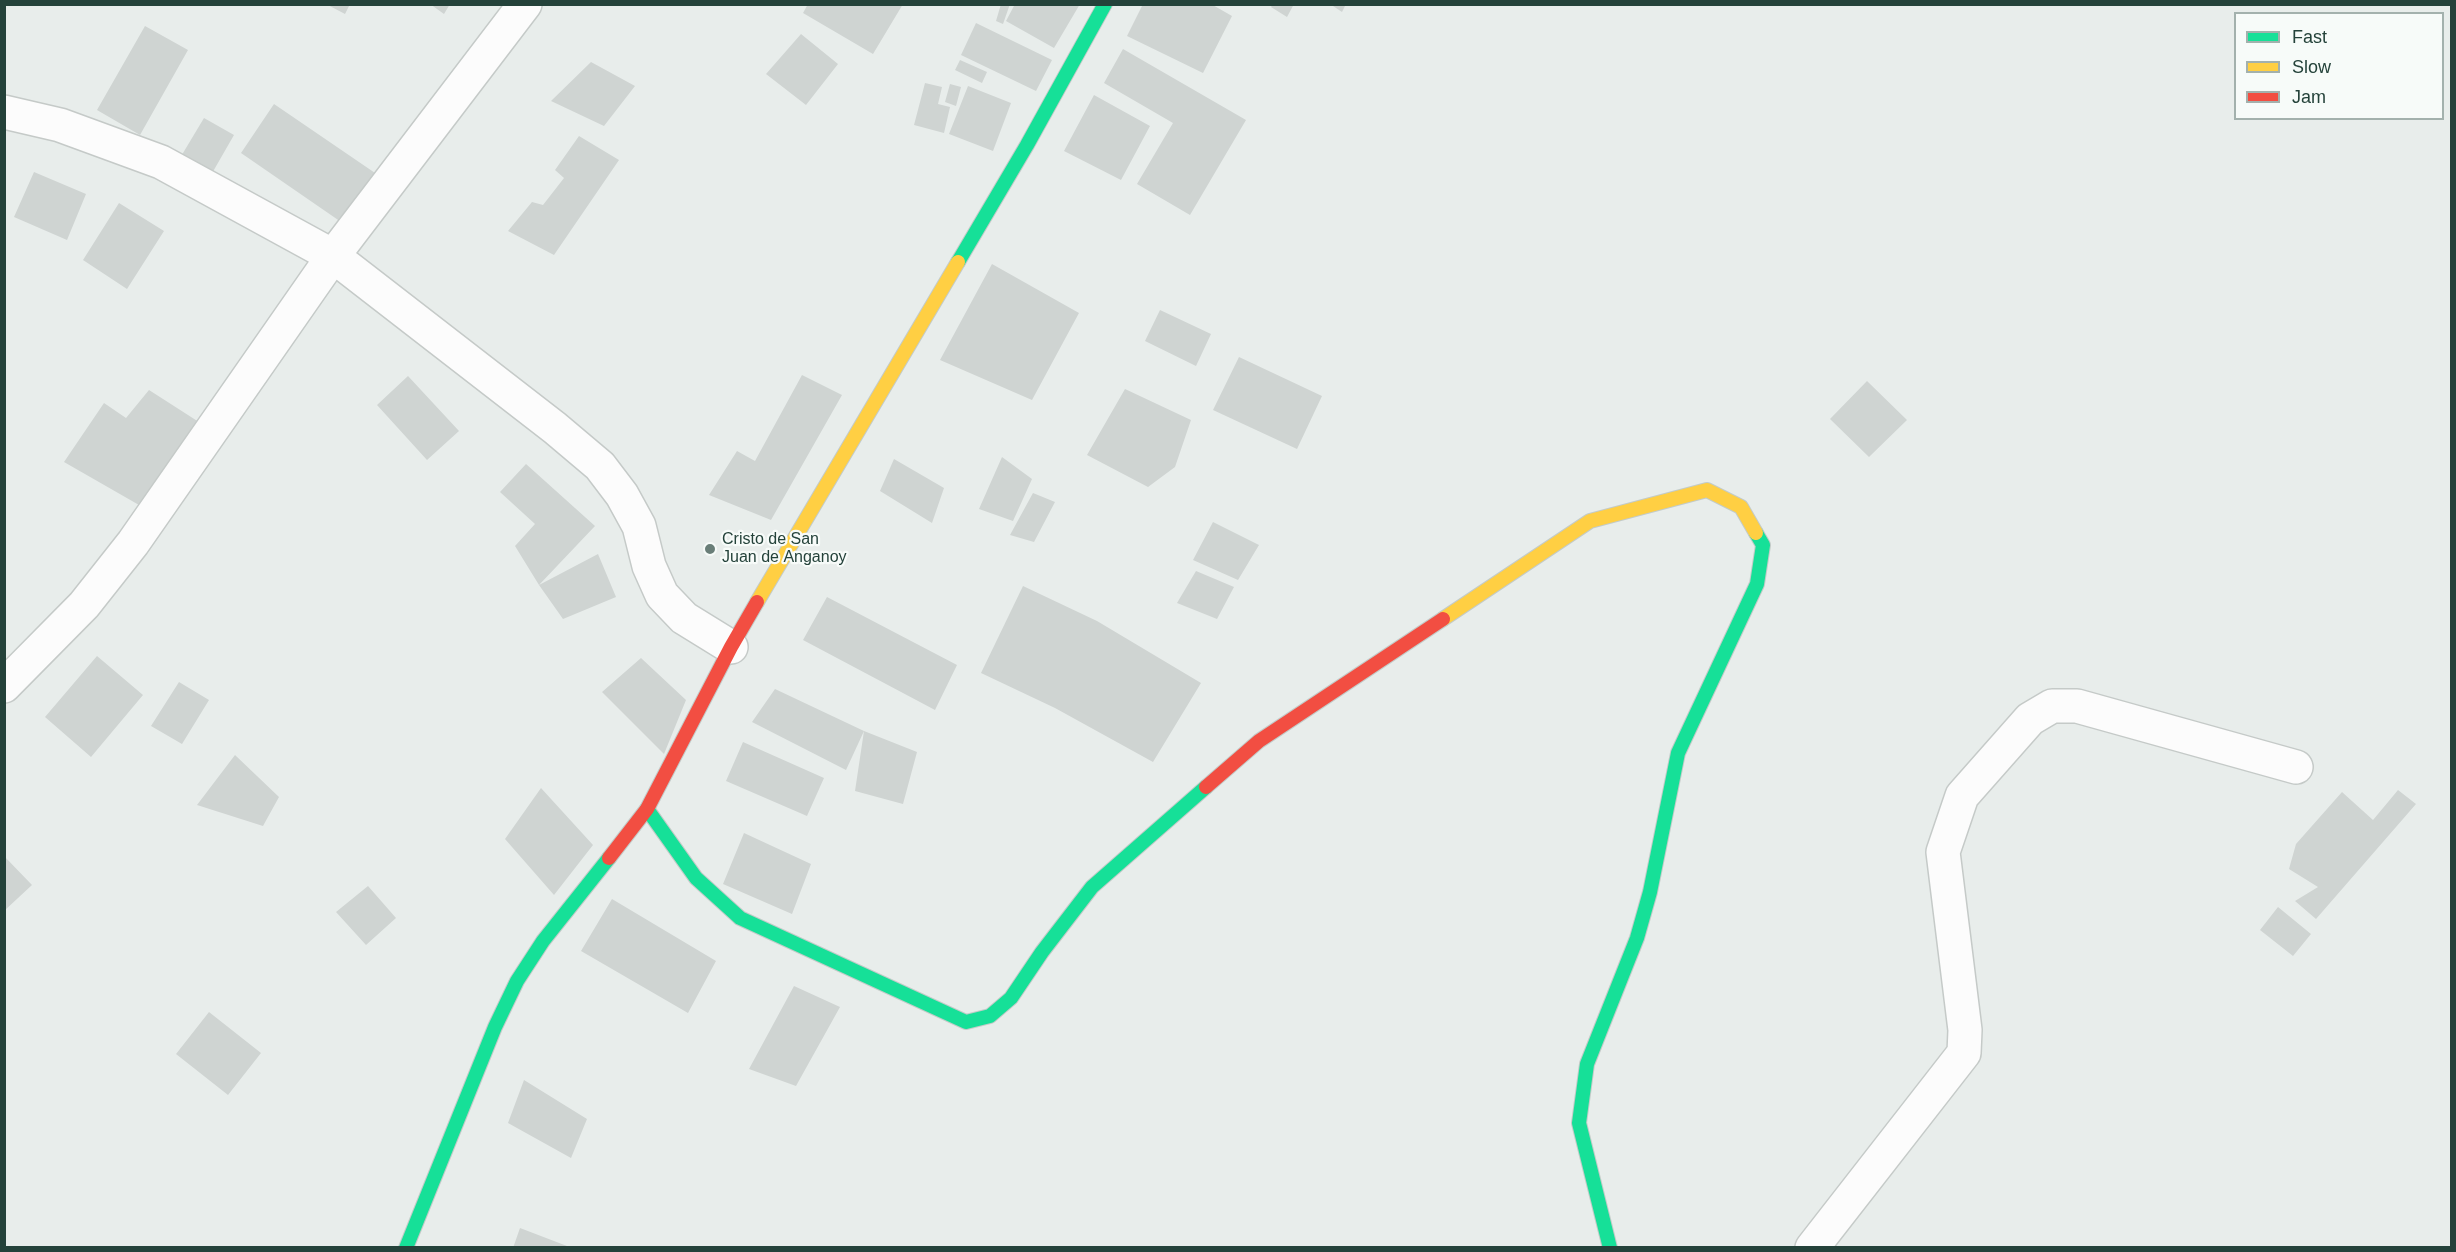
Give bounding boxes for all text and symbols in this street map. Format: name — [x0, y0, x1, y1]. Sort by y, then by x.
legend — [2234, 12, 2444, 120]
text: Fast — [2292, 27, 2327, 47]
text: Slow — [2292, 57, 2331, 77]
text: Jam — [2292, 87, 2326, 107]
place label: Cristo de San Juan de Anganoy — [722, 530, 847, 568]
marker: Cristo de San Juan de Anganoy — [703, 542, 717, 556]

